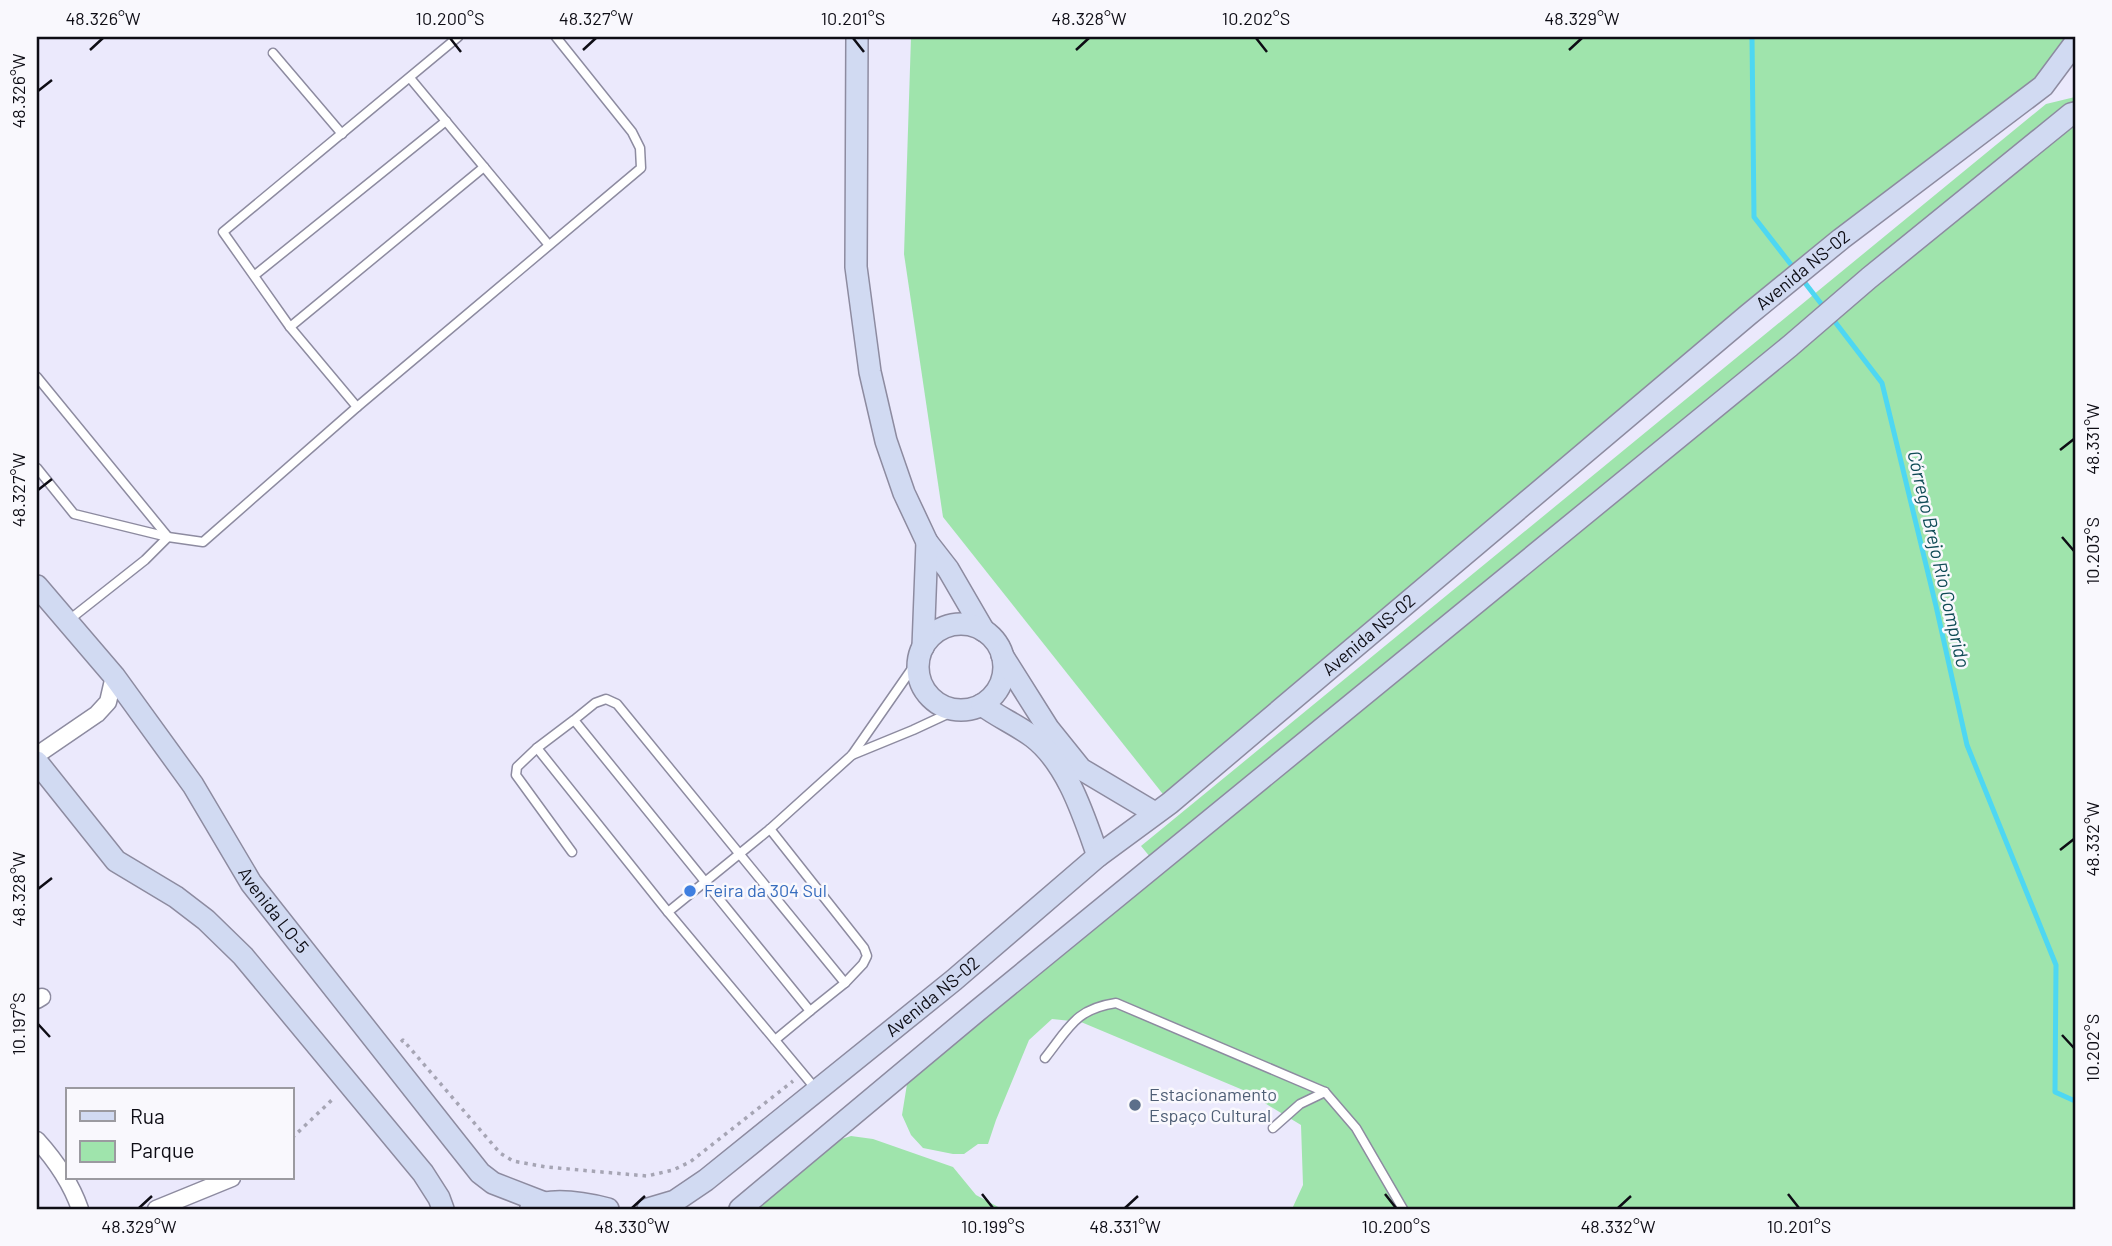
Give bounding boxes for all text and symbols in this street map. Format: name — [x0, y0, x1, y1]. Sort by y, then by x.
text: 48.326°W — [65, 7, 141, 29]
text: 10.200°S — [416, 7, 484, 29]
text: 48.327°W — [559, 7, 633, 29]
text: 10.201°S — [821, 7, 885, 29]
text: 48.328°W — [1051, 7, 1127, 29]
text: 10.202°S — [1222, 7, 1290, 29]
text: 48.329°W — [1544, 7, 1620, 29]
text: 48.326°W — [7, 53, 29, 129]
street label: Avenida NS-02 — [1751, 224, 1854, 314]
text: 48.331°W — [2081, 403, 2103, 475]
water label: Córrego Brejo Rio Comprido — [1903, 448, 1976, 670]
text: 48.327°W — [7, 453, 29, 527]
text: 10.203°S — [2081, 517, 2103, 585]
street label: Avenida NS-02 — [1317, 589, 1419, 680]
text: 48.332°W — [2081, 801, 2103, 877]
text: 48.328°W — [7, 851, 29, 927]
street label: Avenida LO-5 — [234, 863, 314, 957]
place label: Feira da 304 Sul — [704, 879, 827, 901]
marker: Feira da 304 Sul — [682, 883, 698, 899]
street label: Avenida NS-02 — [881, 951, 983, 1041]
text: 10.197°S — [7, 992, 29, 1056]
text: 10.202°S — [2081, 1014, 2103, 1082]
place label: Estacionamento Espaço Cultural — [1149, 1083, 1277, 1126]
legend — [66, 1088, 294, 1180]
marker: Estacionamento Espaço Cultural — [1127, 1097, 1143, 1113]
text: Rua — [130, 1103, 165, 1128]
text: Parque — [130, 1137, 195, 1162]
text: 48.329°W — [101, 1215, 177, 1237]
text: 48.330°W — [594, 1215, 670, 1237]
text: 10.199°S — [961, 1215, 1025, 1237]
text: 48.331°W — [1089, 1215, 1161, 1237]
text: 10.200°S — [1362, 1215, 1430, 1237]
text: 48.332°W — [1580, 1215, 1656, 1237]
text: 10.201°S — [1767, 1215, 1831, 1237]

